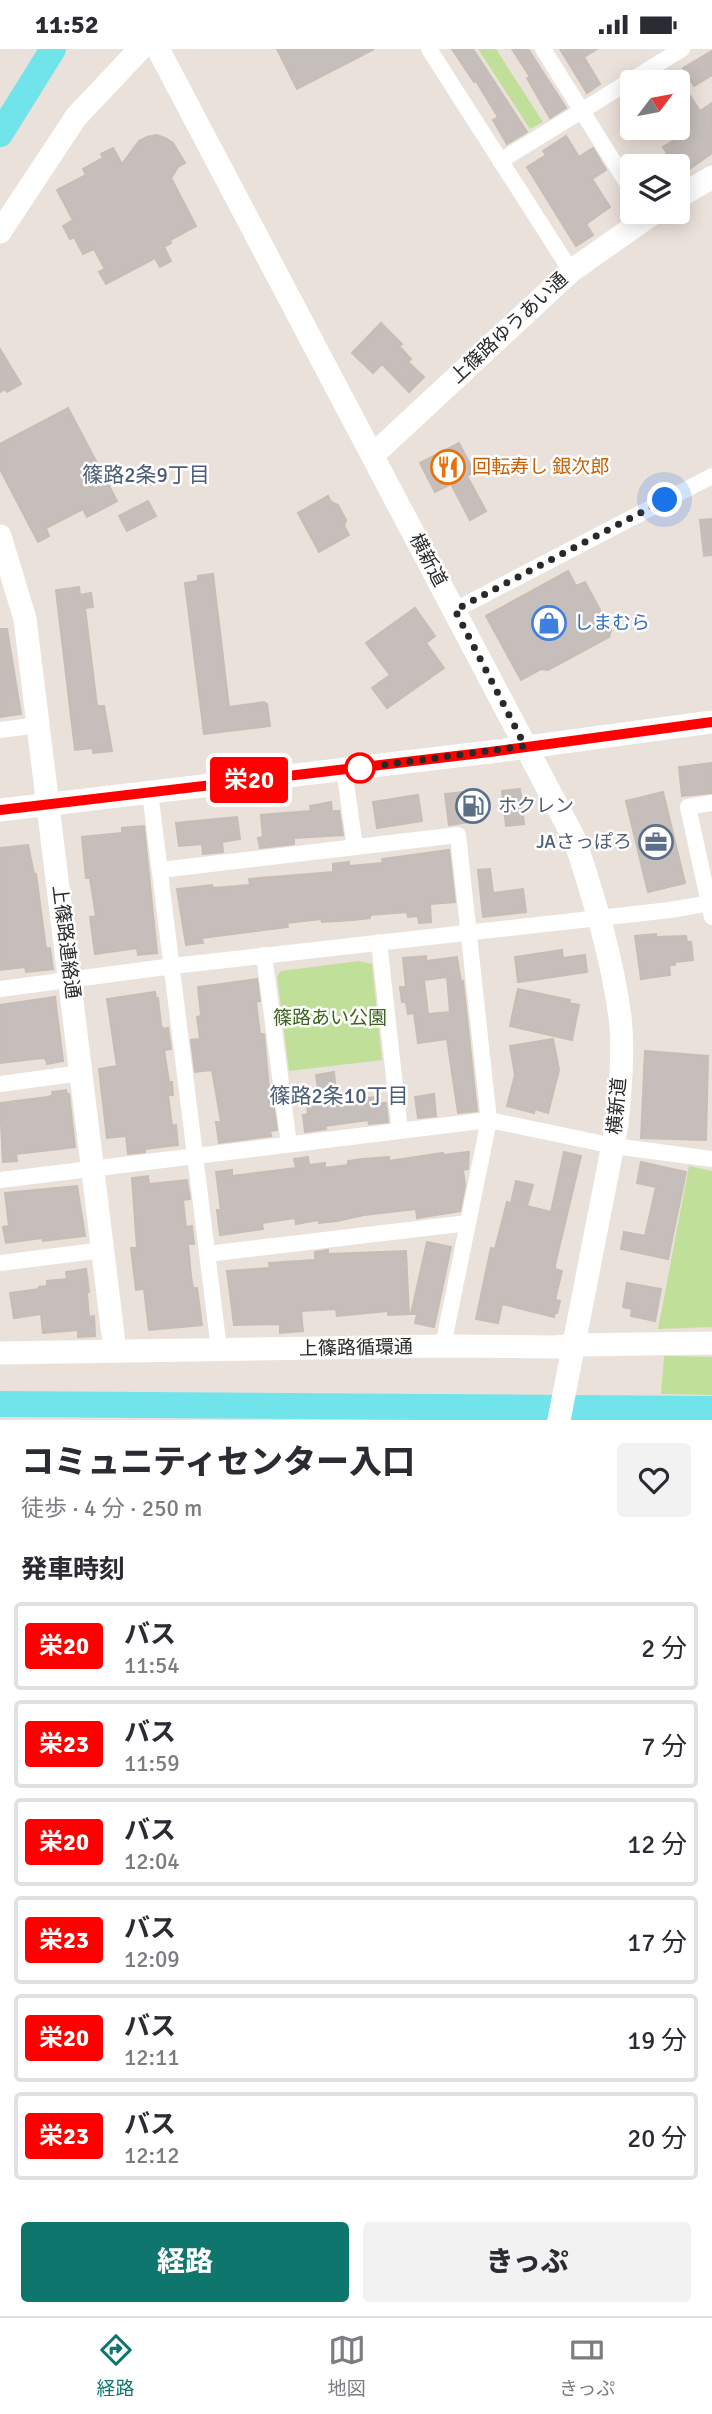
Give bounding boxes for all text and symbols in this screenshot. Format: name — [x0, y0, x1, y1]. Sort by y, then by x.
text: 11:52 — [35, 9, 99, 41]
north arrow — [620, 70, 690, 140]
map controls — [620, 70, 690, 224]
button: layers — [620, 154, 690, 224]
street label: 上篠路ゆうあい通 — [445, 267, 573, 389]
restaurant icon: 回転寿し 銀次郎 — [429, 448, 467, 486]
place label: 回転寿し 銀次郎 — [472, 455, 609, 479]
district label: 篠路2条9丁目 — [82, 462, 210, 488]
your location — [647, 482, 682, 517]
street label: 横新道 — [404, 529, 452, 591]
shop icon: しまむら — [530, 604, 568, 642]
place label: しまむら — [574, 611, 650, 635]
unlabelled marker — [345, 753, 375, 783]
line badge: 栄20 — [209, 757, 289, 803]
text: 栄20 — [224, 765, 274, 795]
fuel station icon: ホクレン — [454, 787, 492, 825]
place label: ホクレン — [498, 794, 574, 818]
office icon: JAさっぽろ — [637, 823, 675, 861]
place label: JAさっぽろ — [536, 830, 632, 854]
street label: 上篠路連絡通 — [47, 884, 85, 1000]
park label: 篠路あい公園 — [273, 1006, 387, 1030]
street label: 横新道 — [603, 1077, 631, 1135]
district label: 篠路2条10丁目 — [269, 1083, 409, 1109]
street label: 上篠路循環通 — [299, 1335, 413, 1361]
text: コミュニティセンター入口 — [21, 1442, 415, 1483]
button: heart — [617, 1443, 691, 1517]
text: 徒歩 · 4 分 · 250 m — [21, 1494, 202, 1523]
text: 発車時刻 — [21, 1554, 125, 1586]
text: バス — [124, 1619, 176, 1651]
text: 栄20 — [39, 1631, 89, 1661]
text: 2 分 — [641, 1633, 687, 1665]
text: 11:54 — [124, 1651, 180, 1680]
text: バス — [124, 1717, 176, 1749]
text: 栄23 — [39, 1729, 89, 1759]
text: 7 分 — [641, 1731, 687, 1763]
text: 11:59 — [124, 1749, 180, 1778]
text: バス — [124, 1815, 176, 1847]
text: 栄20 — [39, 1827, 89, 1857]
text: 12 分 — [627, 1829, 687, 1861]
text: 12:04 — [124, 1847, 180, 1876]
text: バス — [124, 1913, 176, 1945]
text: 栄23 — [39, 1925, 89, 1955]
text: 17 分 — [627, 1927, 687, 1959]
text: 12:09 — [124, 1945, 180, 1974]
text: バス — [124, 2011, 176, 2043]
text: 栄20 — [39, 2023, 89, 2053]
text: 19 分 — [627, 2025, 687, 2057]
text: 12:11 — [124, 2043, 180, 2072]
text: バス — [124, 2109, 176, 2141]
text: 栄23 — [39, 2121, 89, 2151]
text: 20 分 — [627, 2123, 687, 2155]
text: 12:12 — [124, 2141, 180, 2170]
button: 経路 — [21, 2222, 349, 2302]
button: きっぷ — [363, 2222, 691, 2302]
tab: 経路 — [97, 2331, 135, 2401]
tab: 地図 — [328, 2331, 366, 2401]
tab: きっぷ — [559, 2331, 615, 2401]

